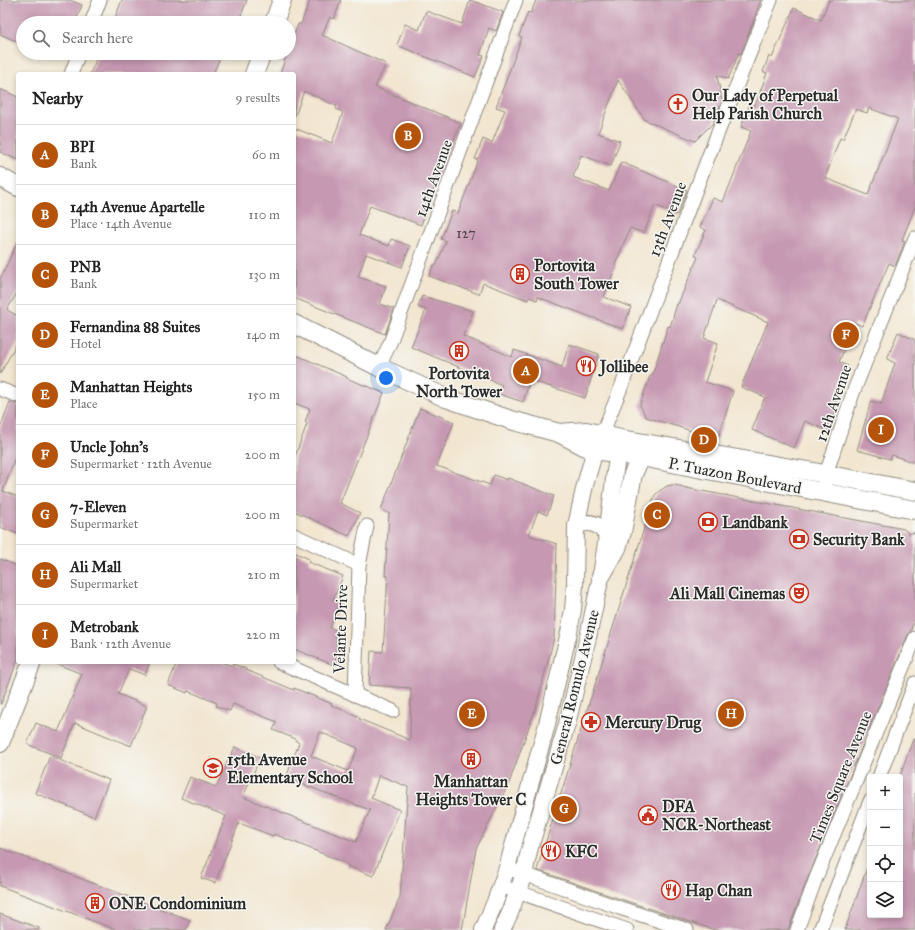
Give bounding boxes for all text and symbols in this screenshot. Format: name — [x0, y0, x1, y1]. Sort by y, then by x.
search box — [16, 16, 296, 60]
icon: search — [30, 27, 52, 49]
text: Search here — [62, 29, 133, 47]
place label: Our Lady of Perpetual Help Parish Church — [692, 86, 839, 124]
text: Nearby — [32, 88, 83, 109]
text: 9 results — [236, 90, 280, 106]
church icon: Our Lady of Perpetual Help Parish Church — [667, 93, 689, 115]
pin: B — [395, 121, 421, 151]
street label: 14th Avenue — [411, 136, 456, 220]
text: BPI — [70, 138, 95, 156]
text: A — [41, 147, 49, 163]
text: 60 m — [252, 147, 280, 163]
text: Bank — [70, 156, 97, 172]
street label: 13th Avenue — [644, 179, 691, 259]
text: 14th Avenue Apartelle — [70, 198, 205, 216]
text: B — [41, 207, 49, 223]
text: 110 m — [248, 207, 280, 223]
text: Place · 14th Avenue — [70, 216, 172, 232]
house number: 127 — [456, 225, 476, 242]
place label: Portovita South Tower — [534, 256, 620, 293]
text: PNB — [70, 258, 101, 276]
building icon: Portovita South Tower — [509, 263, 531, 285]
text: C — [41, 267, 49, 283]
text: 130 m — [248, 267, 280, 283]
text: Bank — [70, 276, 97, 292]
text: Fernandina 88 Suites — [70, 318, 200, 336]
pin: F — [833, 320, 859, 350]
text: D — [40, 327, 50, 343]
text: 140 m — [246, 327, 280, 343]
text: Hotel — [70, 336, 101, 352]
building icon: Portovita North Tower — [448, 340, 470, 362]
restaurant icon: Jollibee — [575, 355, 597, 377]
pin: A — [513, 356, 539, 386]
place label: Jollibee — [598, 357, 649, 377]
street label: 12th Avenue — [811, 362, 856, 444]
place label: Portovita North Tower — [416, 364, 503, 401]
your location — [376, 368, 396, 388]
text: Manhattan Heights — [70, 378, 192, 396]
text: E — [40, 387, 50, 403]
text: 150 m — [248, 387, 280, 403]
text: Place — [70, 396, 97, 412]
pin: I — [868, 415, 894, 445]
pin: D — [691, 425, 717, 455]
text: Uncle John's — [70, 438, 148, 456]
text: F — [41, 447, 49, 463]
text: 200 m — [245, 447, 280, 463]
street label: P. Tuazon Boulevard — [667, 453, 803, 498]
text: Supermarket · 12th Avenue — [70, 456, 212, 472]
text: 7-Eleven — [70, 498, 126, 516]
pin: C — [644, 500, 670, 530]
text: G — [40, 507, 50, 523]
text: 200 m — [245, 507, 280, 523]
bank icon: Landbank — [697, 511, 719, 533]
place label: Landbank — [722, 513, 788, 532]
text: Supermarket — [70, 516, 138, 532]
bank icon: Security Bank — [788, 528, 810, 550]
place label: Security Bank — [813, 530, 905, 550]
text: Ali Mall — [70, 558, 121, 576]
text: H — [39, 567, 51, 583]
text: 210 m — [247, 567, 280, 583]
text: Supermarket — [70, 576, 138, 592]
theatre icon: Ali Mall Cinemas — [788, 582, 810, 604]
street label: Velante Drive — [329, 584, 352, 675]
place label: Ali Mall Cinemas — [669, 584, 785, 603]
street label: General Romulo Avenue — [546, 607, 603, 767]
text: Metrobank — [70, 618, 139, 636]
text: I — [42, 627, 48, 643]
text: 220 m — [246, 627, 280, 643]
text: Bank · 12th Avenue — [70, 636, 171, 652]
pin: E — [459, 699, 485, 729]
pin: H — [718, 699, 744, 729]
street label: Times Square Avenue — [805, 708, 877, 846]
pharmacy icon: Mercury Drug — [580, 711, 602, 733]
place label: Mercury Drug — [605, 713, 701, 733]
building icon: Manhattan Heights Tower C — [460, 748, 482, 770]
place label: 15th Avenue Elementary School — [227, 750, 353, 788]
school or university icon: 15th Avenue Elementary School — [202, 757, 224, 779]
place label: Manhattan Heights Tower C — [415, 772, 527, 810]
map controls — [867, 774, 903, 918]
button: + — [867, 774, 903, 810]
pin: G — [551, 794, 577, 824]
place label: DFA NCR-Northeast — [662, 797, 771, 834]
public building icon: DFA NCR-Northeast — [637, 804, 659, 826]
button: − — [867, 810, 903, 846]
restaurant icon: KFC — [540, 840, 562, 862]
place label: KFC — [565, 842, 598, 861]
button: locate — [867, 846, 903, 882]
restaurant icon: Hap Chan — [660, 879, 682, 901]
place label: Hap Chan — [685, 881, 753, 901]
button: layers — [867, 882, 903, 918]
building icon: ONE Condominium — [84, 892, 106, 914]
place label: ONE Condominium — [109, 894, 247, 913]

